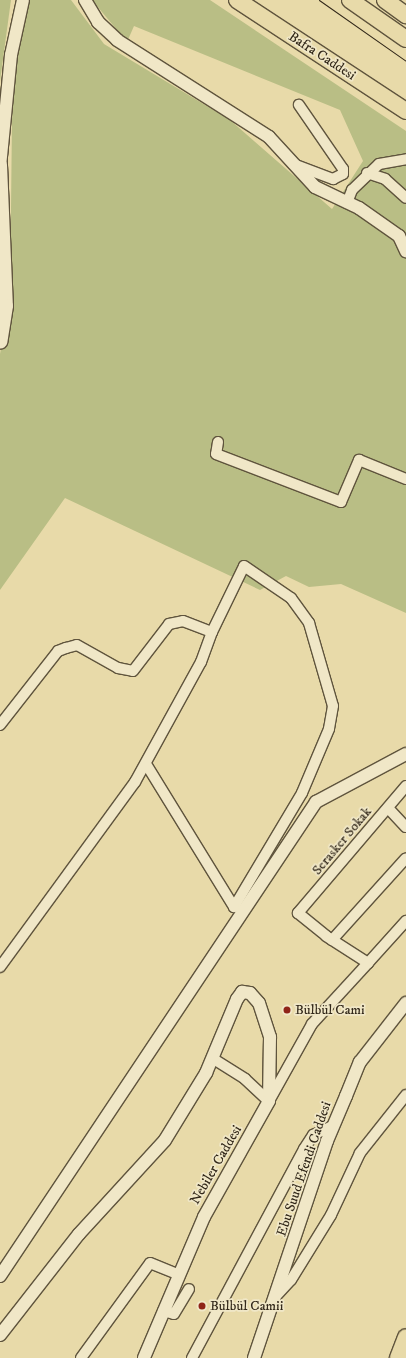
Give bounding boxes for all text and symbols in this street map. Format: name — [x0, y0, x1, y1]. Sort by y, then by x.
street label: Bafra Caddesi — [285, 28, 359, 84]
street label: Serasker Sokak — [309, 804, 375, 878]
place label: Bülbül Cami — [295, 1002, 365, 1018]
marker: Bülbül Cami — [282, 1005, 292, 1015]
street label: Ebu Suud Efendi Caddesi — [273, 1099, 335, 1239]
street label: Nebiler Caddesi — [187, 1122, 245, 1208]
place label: Bülbül Camii — [210, 1298, 283, 1314]
marker: Bülbül Camii — [197, 1301, 207, 1311]

